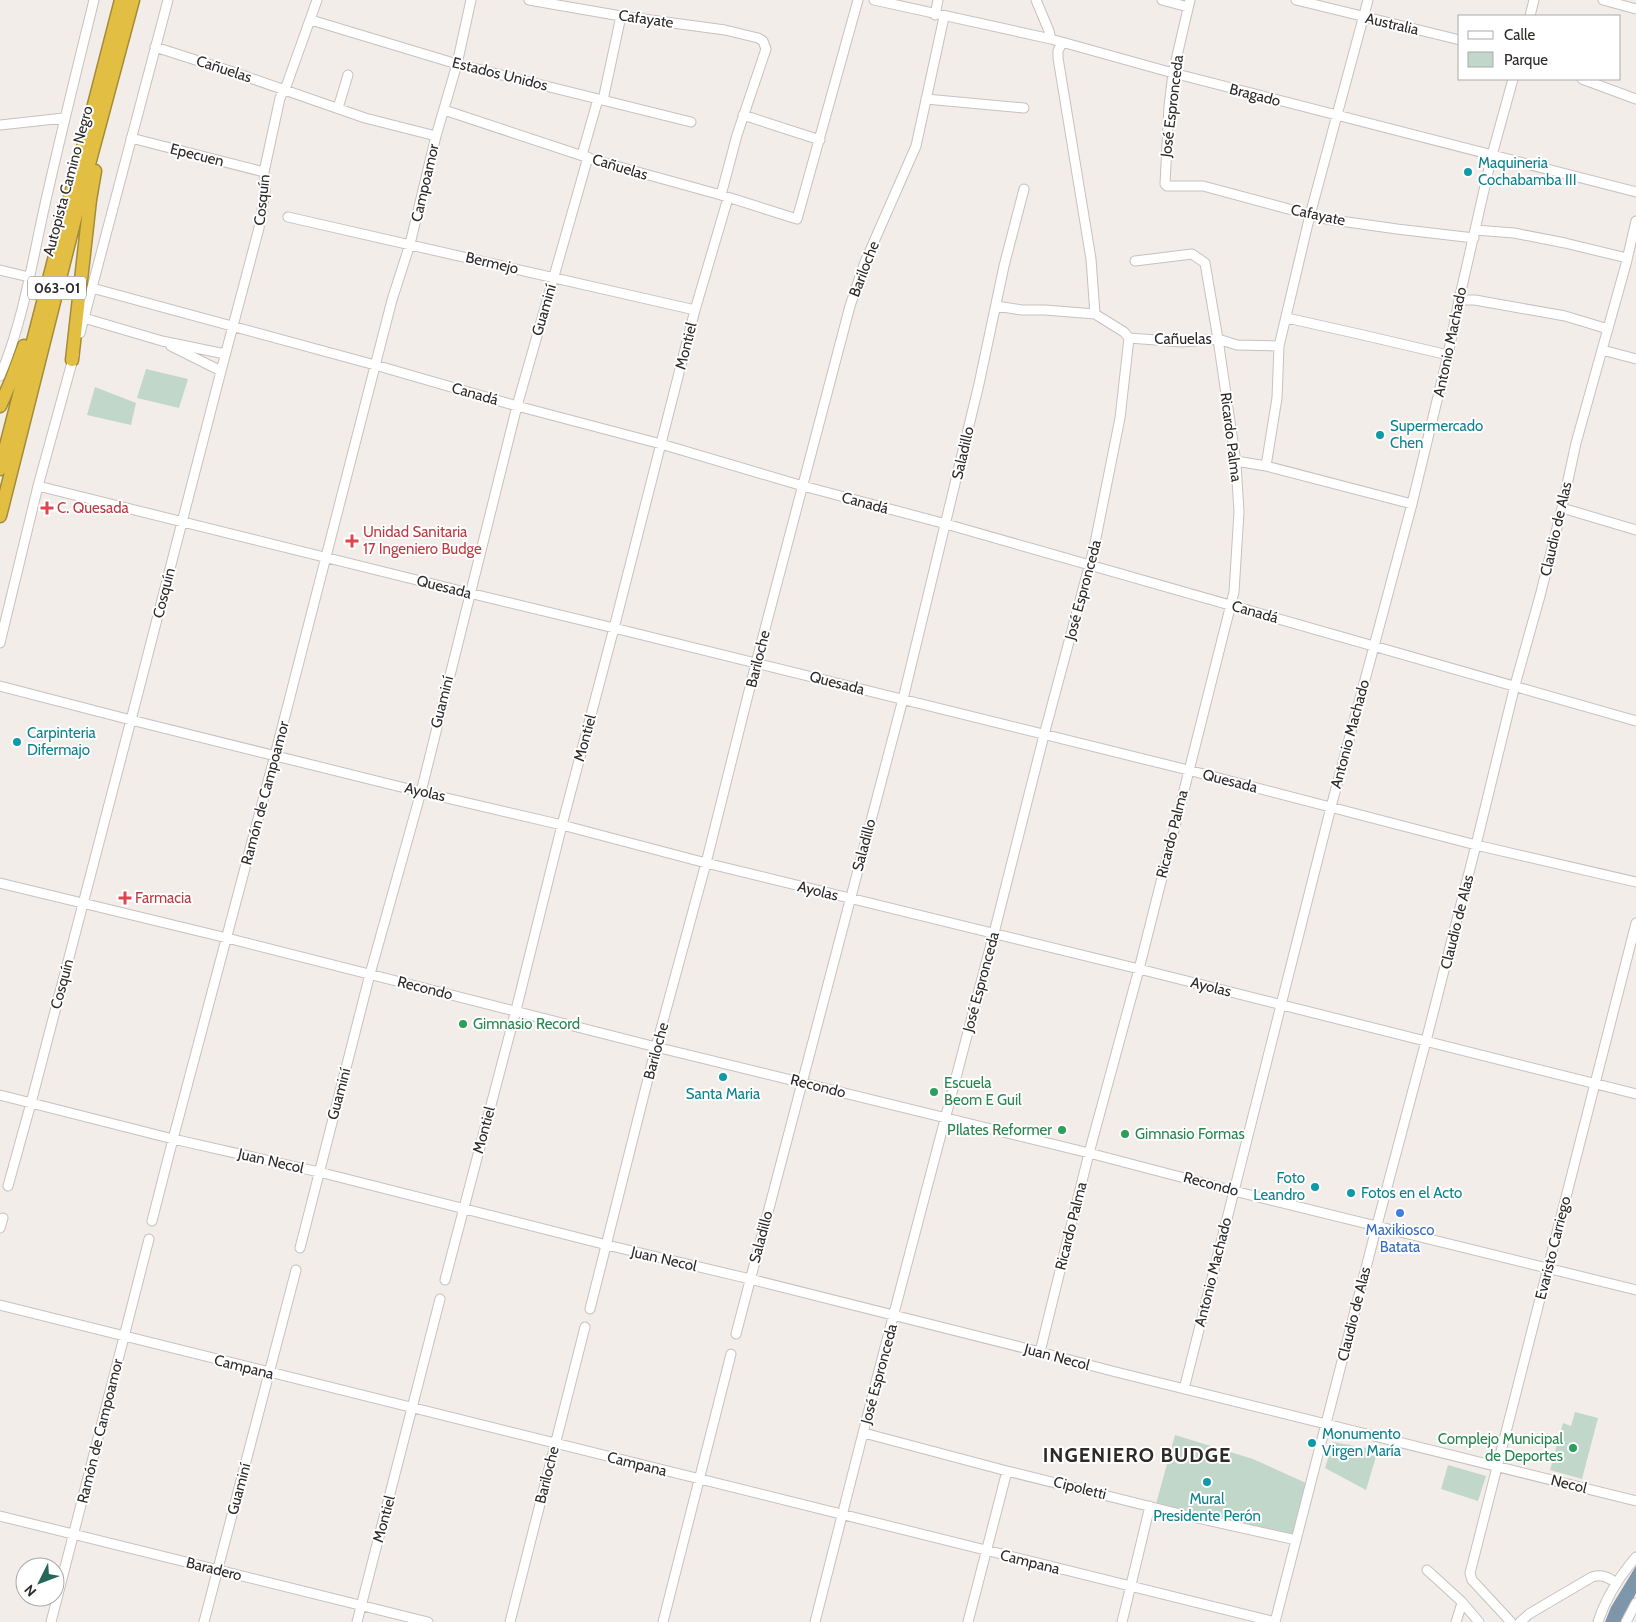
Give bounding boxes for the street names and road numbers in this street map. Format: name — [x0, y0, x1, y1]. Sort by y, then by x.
street label: Cafayate — [617, 6, 675, 32]
street label: Australia — [1364, 9, 1421, 39]
street label: Cañuelas — [194, 52, 254, 86]
street label: Estados Unidos — [450, 53, 550, 95]
street label: José Espronceda — [1157, 53, 1187, 159]
street label: Bragado — [1228, 80, 1282, 110]
street label: Autopista Camino Negro — [39, 104, 97, 258]
street label: Epecuen — [168, 140, 226, 170]
street label: Campoamor — [407, 142, 443, 224]
street label: Cañuelas — [590, 150, 650, 184]
street label: Cosquín — [250, 174, 274, 226]
street label: Cafayate — [1289, 200, 1347, 230]
street label: Bariloche — [845, 238, 883, 299]
street label: Bermejo — [464, 248, 520, 278]
road number: 063-01 — [28, 276, 86, 300]
street label: Guaminí — [528, 282, 560, 338]
street label: Antonio Machado — [1430, 285, 1470, 399]
street label: Montiel — [671, 320, 701, 371]
street label: Cañuelas — [1154, 330, 1212, 348]
street label: Canadá — [450, 379, 501, 409]
street label: Ricardo Palma — [1217, 391, 1246, 484]
street label: Saladillo — [948, 425, 978, 481]
street label: Claudio de Alas — [1536, 480, 1576, 578]
street label: Canadá — [840, 488, 891, 518]
street label: José Espronceda — [1061, 537, 1105, 643]
street label: Cosquín — [149, 566, 179, 620]
street label: Quesada — [415, 571, 474, 603]
street label: Canadá — [1230, 597, 1281, 627]
street label: Bariloche — [742, 628, 774, 690]
street label: Quesada — [808, 667, 867, 699]
street label: Guaminí — [427, 674, 457, 730]
street label: Antonio Machado — [1327, 678, 1373, 790]
street label: Montiel — [570, 712, 600, 764]
street label: Ramón de Campoamor — [237, 719, 293, 867]
street label: Quesada — [1201, 765, 1260, 797]
street label: Ayolas — [403, 779, 447, 805]
street label: Ricardo Palma — [1152, 787, 1192, 880]
street label: Saladillo — [848, 817, 880, 873]
street label: Claudio de Alas — [1437, 873, 1477, 971]
street label: Ayolas — [796, 877, 840, 905]
street label: José Espronceda — [959, 929, 1003, 1035]
street label: Cosquín — [47, 957, 77, 1011]
street label: Recondo — [395, 972, 455, 1004]
street label: Ayolas — [1189, 973, 1233, 1001]
street label: Bariloche — [640, 1020, 672, 1082]
street label: Guaminí — [323, 1066, 355, 1122]
street label: Recondo — [788, 1070, 848, 1102]
street label: Montiel — [469, 1104, 499, 1156]
street label: Juan Necol — [235, 1144, 306, 1177]
street label: Recondo — [1181, 1168, 1241, 1200]
street label: Ricardo Palma — [1051, 1179, 1091, 1272]
street label: Evaristo Carriego — [1531, 1194, 1575, 1302]
street label: Saladillo — [745, 1209, 777, 1265]
street label: Antonio Machado — [1191, 1216, 1235, 1328]
street label: Juan Necol — [628, 1242, 699, 1275]
street label: Claudio de Alas — [1334, 1265, 1374, 1363]
street label: José Espronceda — [857, 1321, 901, 1427]
street label: Juan Necol — [1021, 1339, 1092, 1374]
street label: Campana — [212, 1351, 276, 1383]
street label: Ramón de Campoamor — [73, 1357, 127, 1505]
street label: Bariloche — [531, 1444, 563, 1506]
street label: Campana — [605, 1448, 669, 1480]
street label: Guaminí — [223, 1461, 255, 1517]
street label: Necol — [1549, 1471, 1589, 1497]
street label: Cipoletti — [1052, 1473, 1108, 1503]
street label: Montiel — [369, 1493, 399, 1545]
street label: Campana — [998, 1546, 1062, 1578]
street label: Baradero — [184, 1553, 244, 1585]

